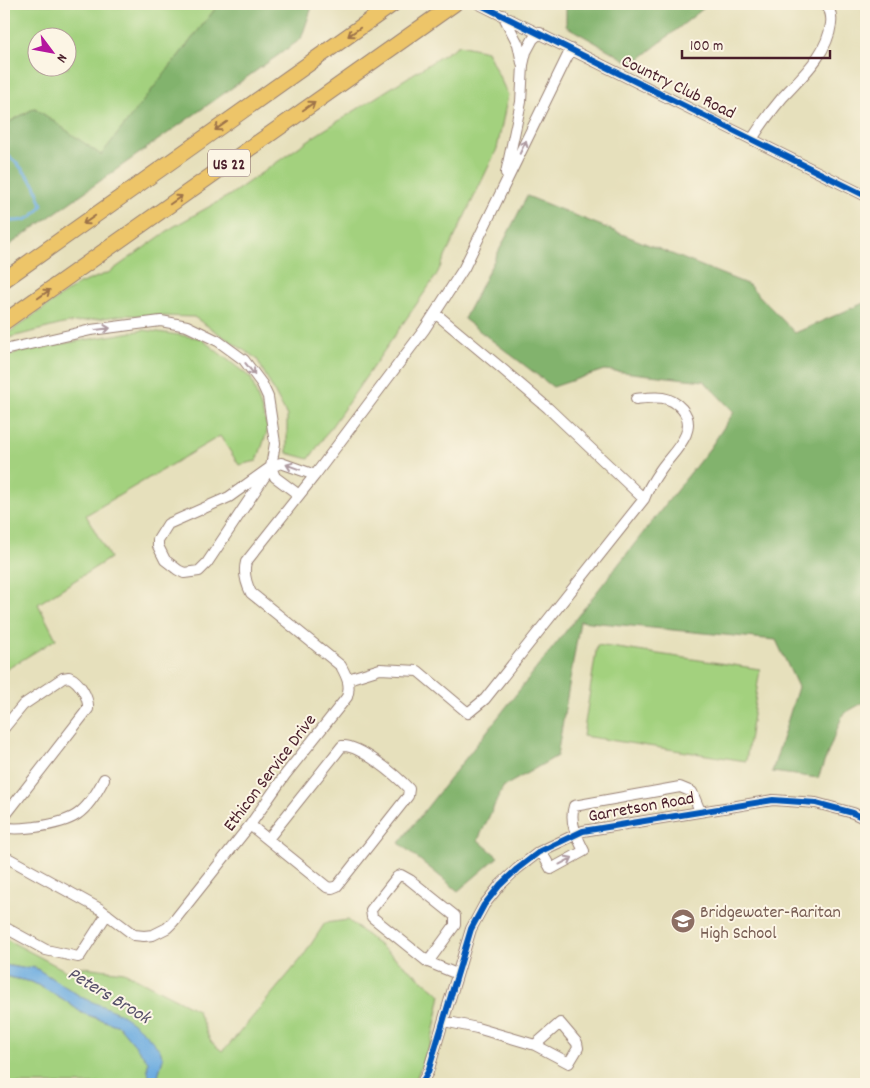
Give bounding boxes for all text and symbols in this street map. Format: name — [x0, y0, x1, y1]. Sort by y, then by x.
one-way arrow — [347, 27, 361, 37]
north arrow — [28, 28, 78, 78]
scale bar — [682, 28, 830, 60]
text: 100 m — [690, 36, 723, 58]
text: N — [51, 50, 72, 66]
street label: Country Club Road — [617, 50, 739, 127]
one-way arrow — [302, 101, 316, 111]
one-way arrow — [214, 121, 228, 131]
one-way arrow — [519, 140, 528, 155]
road number: US 22 — [208, 150, 250, 177]
one-way arrow — [169, 195, 183, 205]
one-way arrow — [82, 215, 96, 225]
one-way arrow — [36, 289, 50, 299]
one-way arrow — [94, 324, 110, 334]
one-way arrow — [245, 362, 256, 375]
one-way arrow — [286, 462, 301, 471]
street label: Ethicon Service Drive — [218, 709, 324, 837]
street label: Garretson Road — [587, 787, 696, 830]
one-way arrow — [559, 856, 574, 866]
place label: Bridgewater-Raritan High School — [700, 901, 841, 947]
school or university icon: Bridgewater-Raritan High School — [670, 908, 696, 934]
water label: Peters Brook — [62, 962, 157, 1034]

